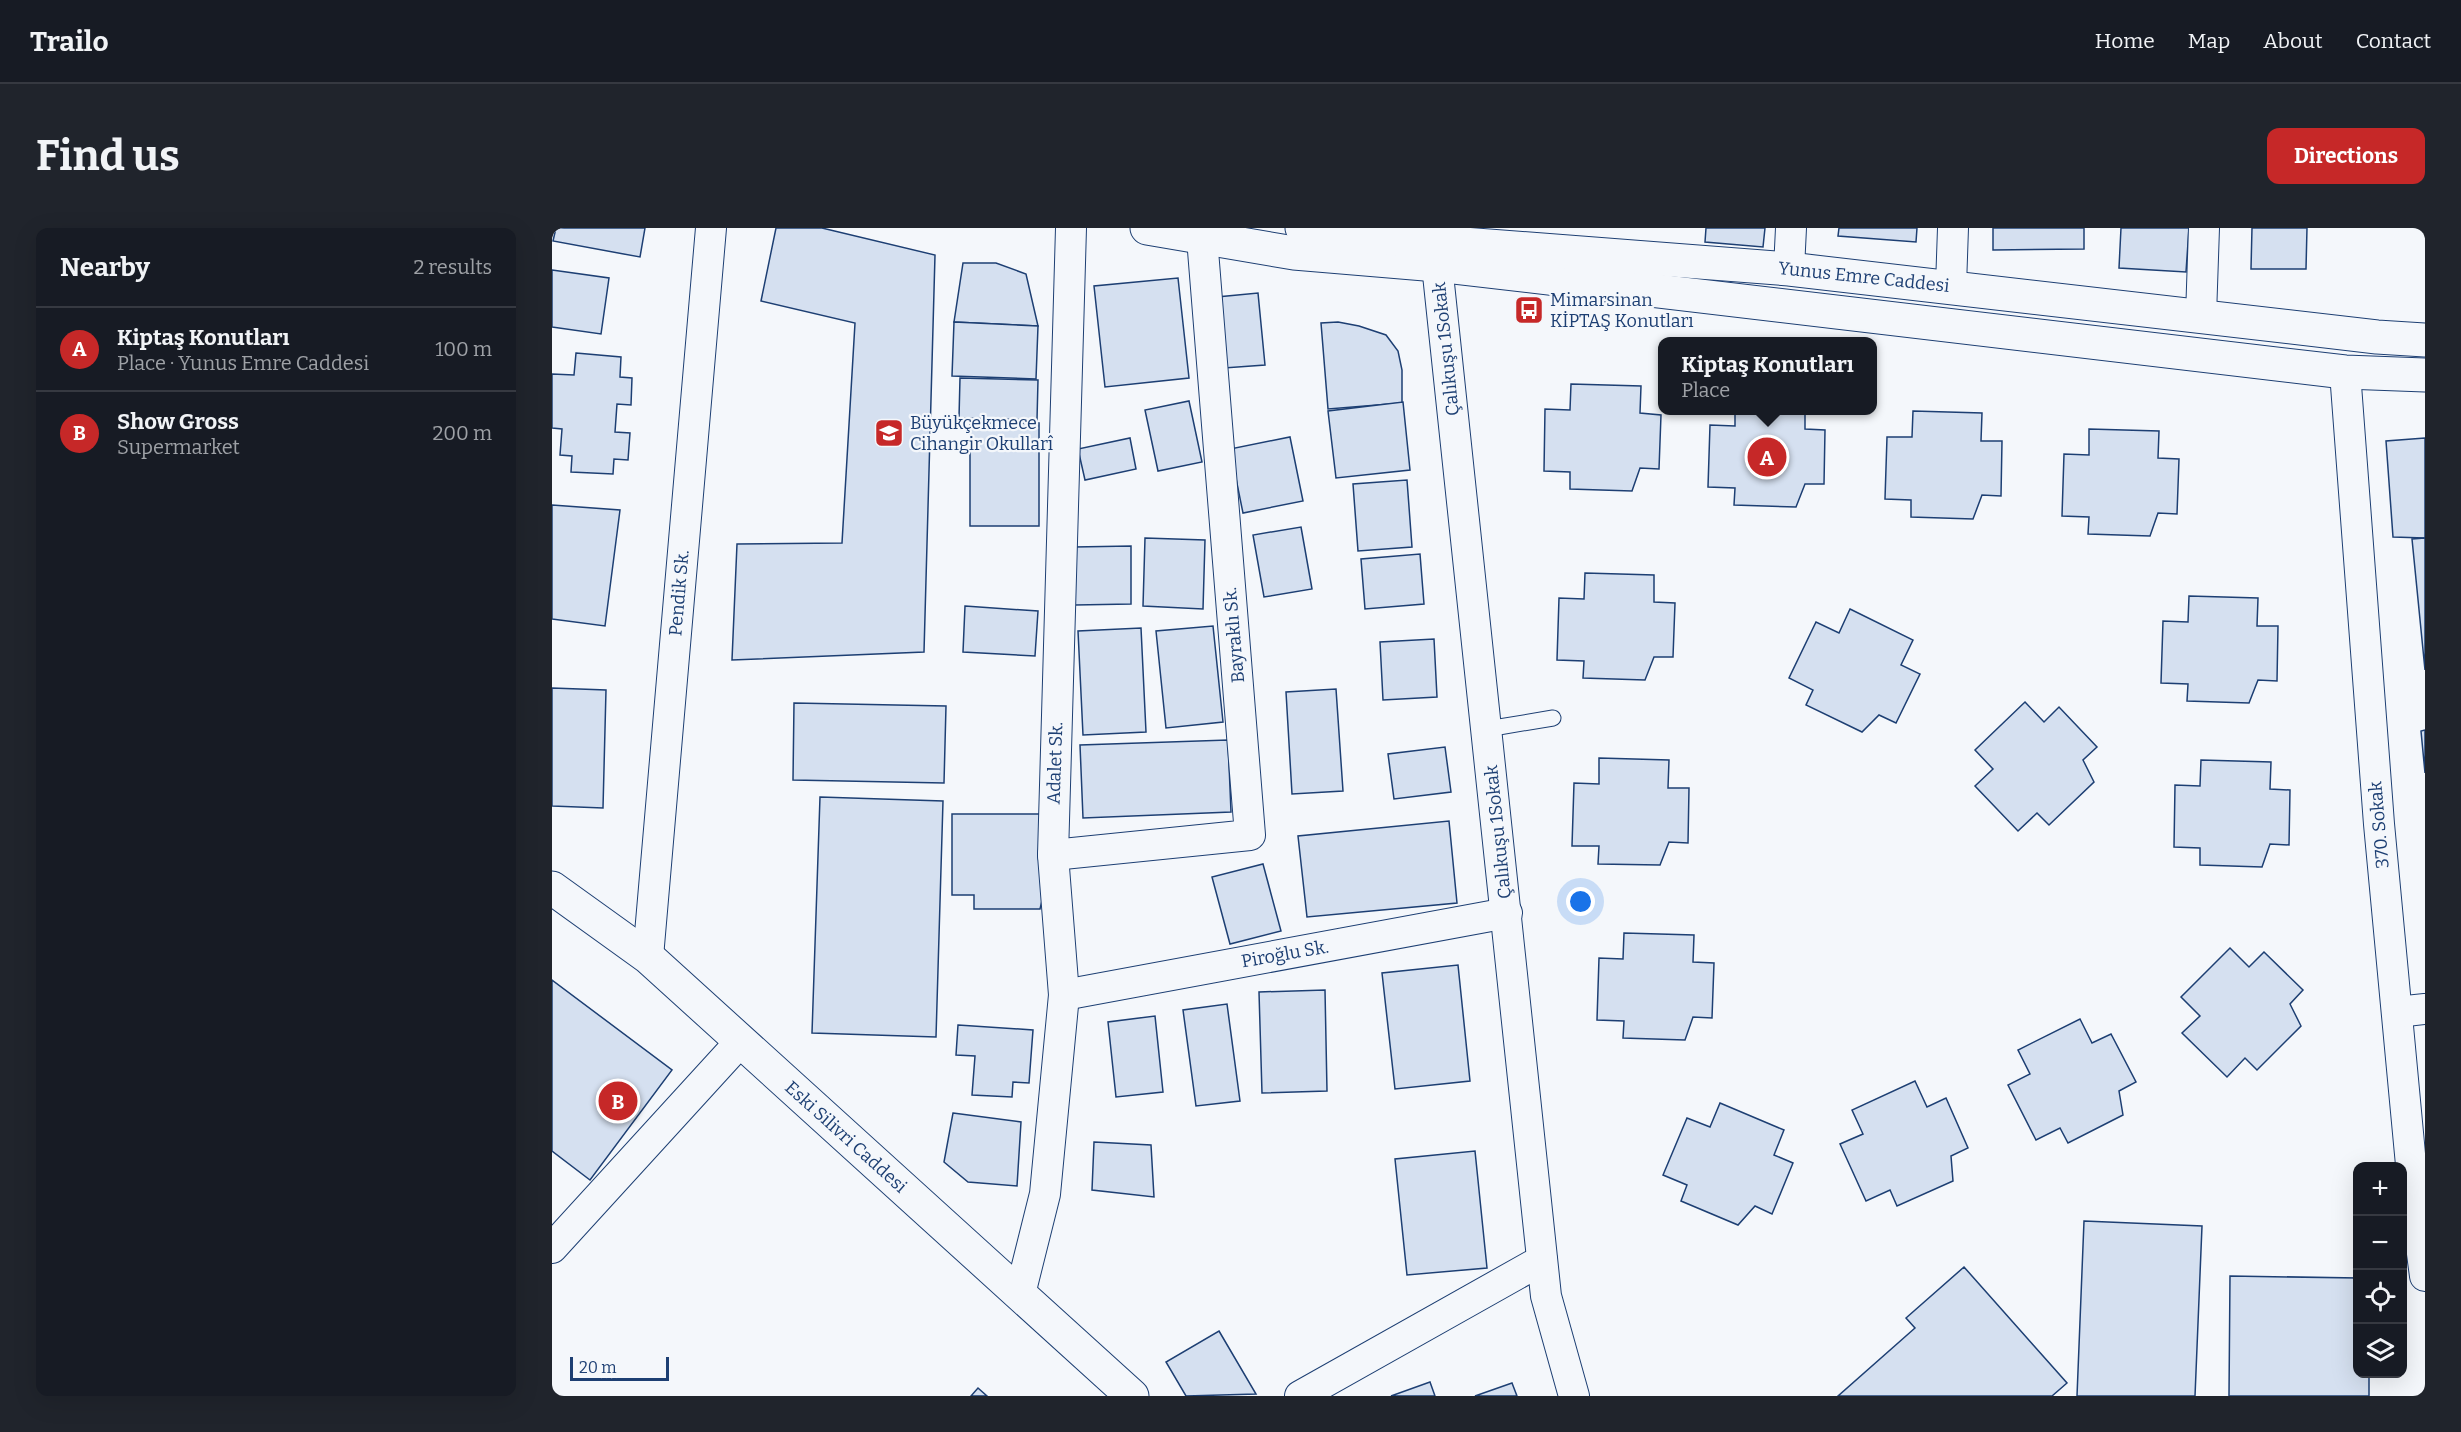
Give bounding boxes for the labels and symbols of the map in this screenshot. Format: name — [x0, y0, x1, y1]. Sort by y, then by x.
street label: Yunus Emre Caddesi — [1777, 257, 1951, 297]
street label: Çalıkuşu 1Sokak — [1428, 280, 1464, 417]
place label: Mimarsinan KİPTAŞ Konutları — [1550, 289, 1694, 332]
bus stop icon: Mimarsinan KİPTAŞ Konutları — [1513, 294, 1545, 326]
place label: Büyükçekmece Cihangir Okullarî — [910, 412, 1054, 455]
school or university icon: Büyükçekmece Cihangir Okullarî — [873, 417, 905, 449]
pin: A — [1748, 434, 1786, 480]
street label: Pendik Sk. — [664, 549, 694, 637]
street label: Bayraklı Sk. — [1219, 586, 1249, 684]
street label: Adalet Sk. — [1043, 721, 1067, 805]
street label: Çalıkuşu 1Sokak — [1480, 763, 1516, 900]
street label: 370. Sokak — [2364, 780, 2394, 870]
your location — [1566, 887, 1595, 916]
street label: Piroğlu Sk. — [1240, 935, 1330, 973]
street label: Eski Silivri Caddesi — [781, 1076, 911, 1198]
pin: B — [598, 1078, 638, 1124]
scale bar — [570, 1354, 669, 1382]

